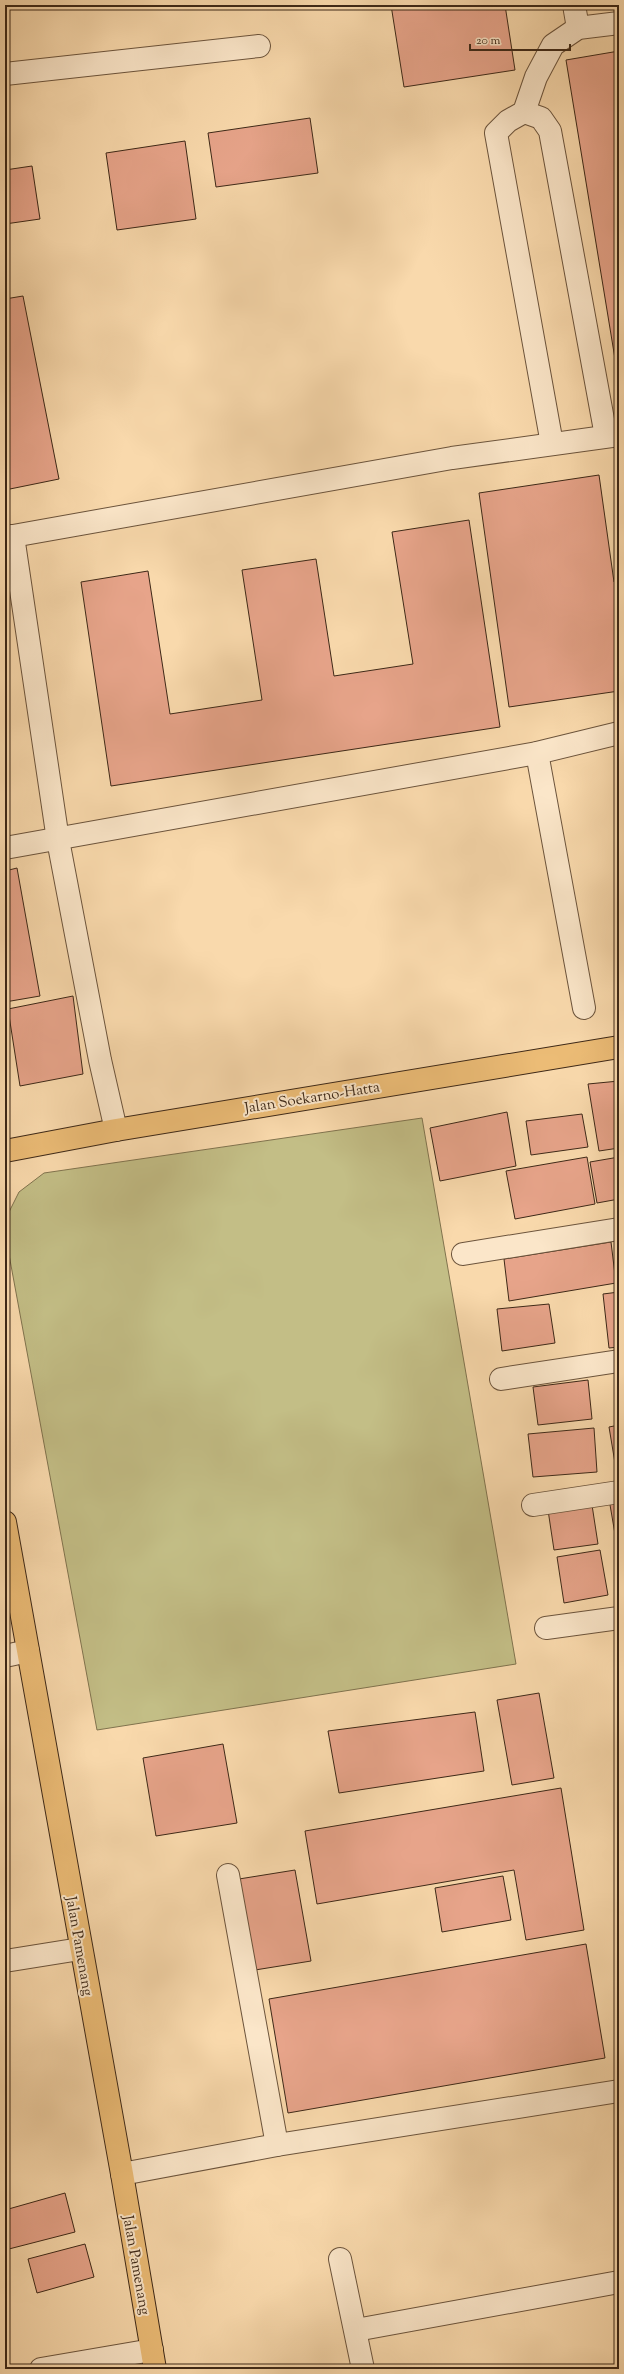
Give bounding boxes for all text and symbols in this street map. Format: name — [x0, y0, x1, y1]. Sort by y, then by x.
scale bar — [470, 26, 570, 52]
text: 20 m — [476, 32, 501, 50]
street label: Jalan Soekarno-Hatta — [242, 1077, 382, 1120]
street label: Jalan Pamenang — [59, 1894, 98, 1998]
street label: Jalan Pamenang — [116, 2213, 155, 2317]

